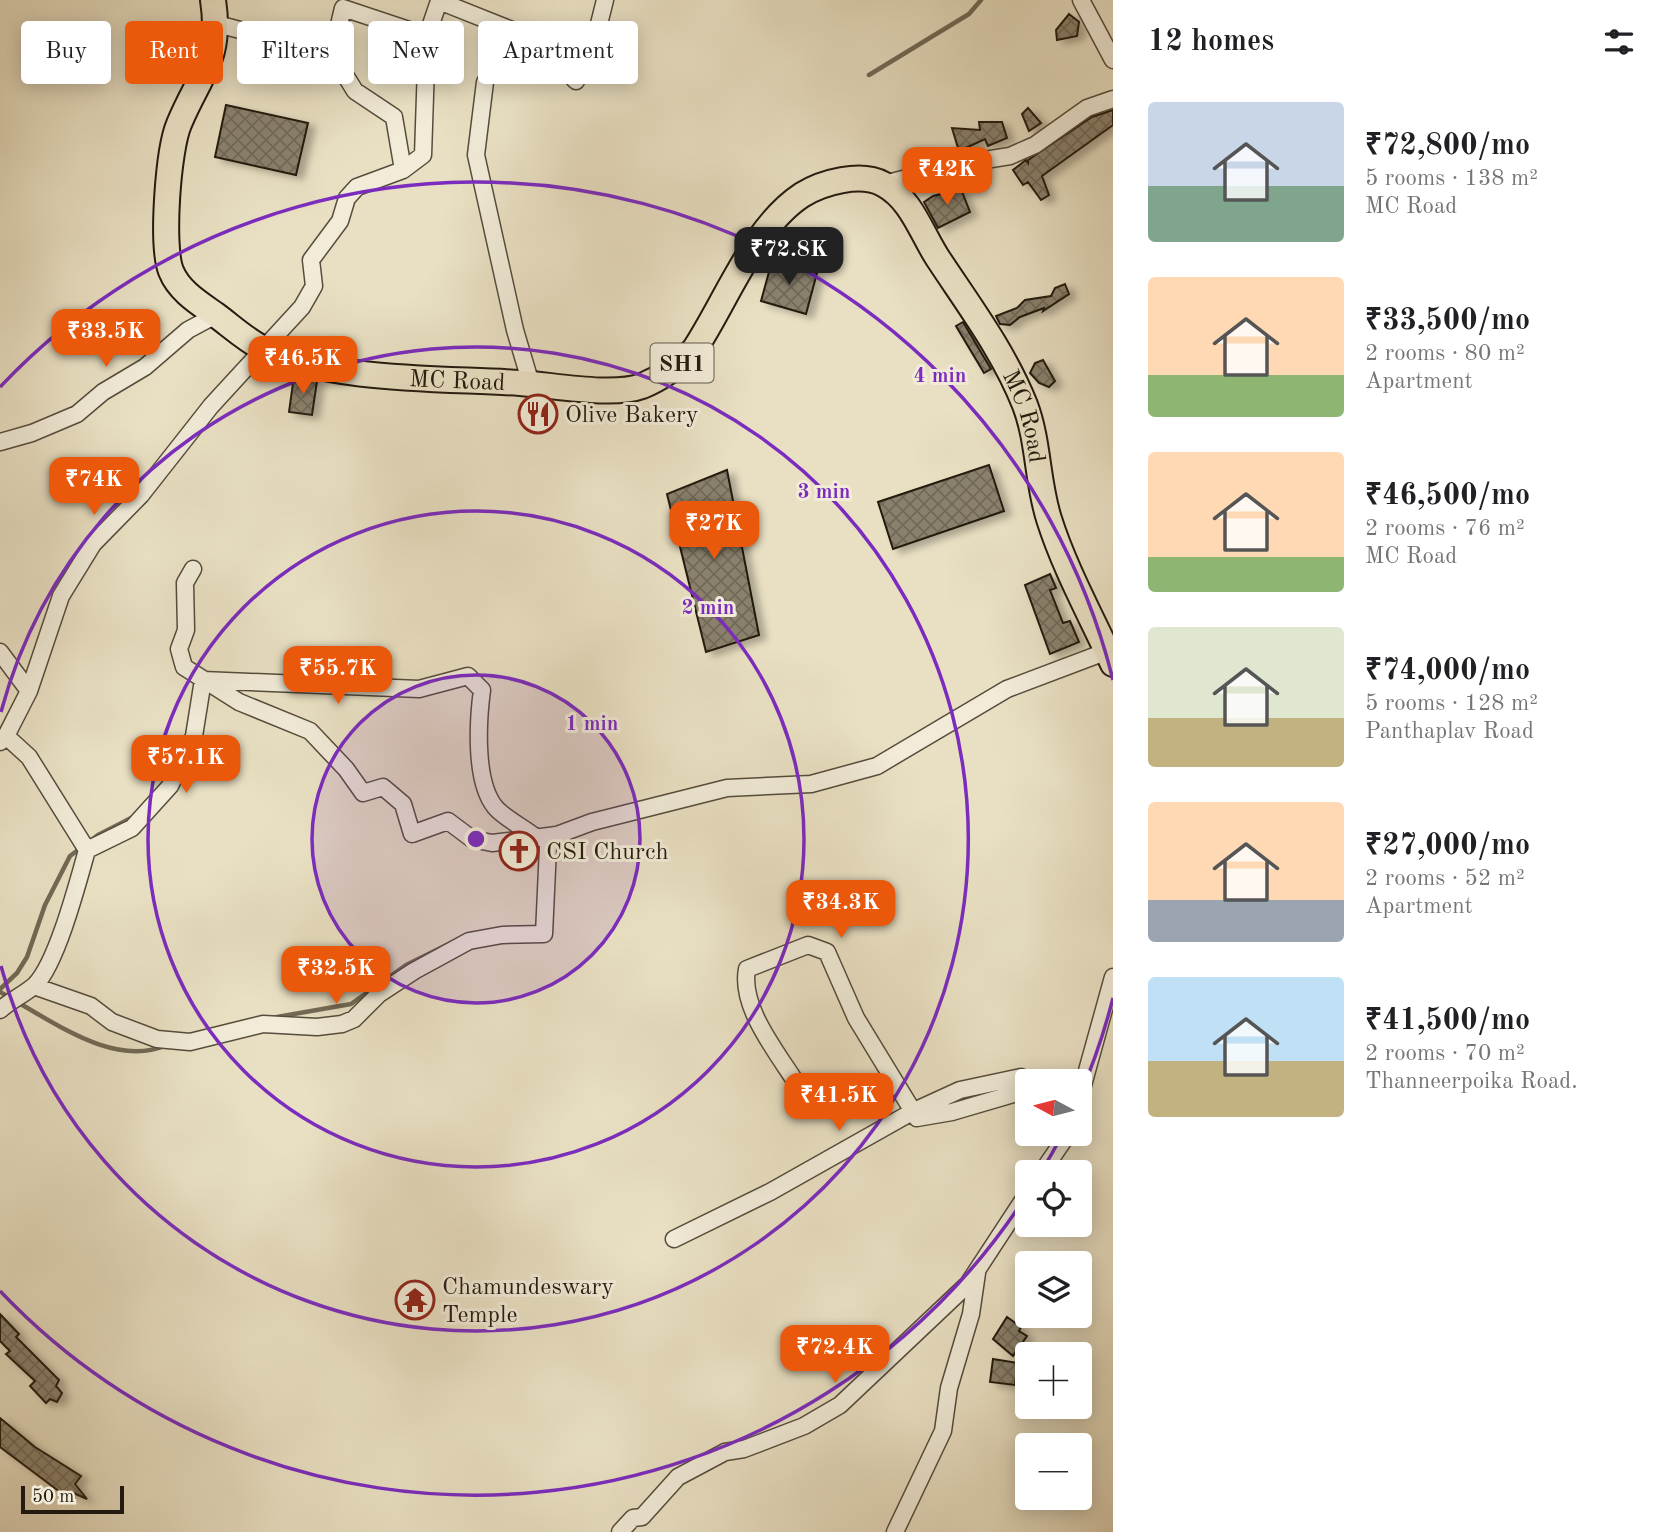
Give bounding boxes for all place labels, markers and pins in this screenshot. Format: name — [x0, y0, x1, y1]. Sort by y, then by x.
pin: ₹42K — [906, 148, 988, 207]
pin: ₹72.8K — [732, 228, 846, 287]
pin: ₹33.5K — [49, 310, 163, 369]
pin: ₹46.5K — [246, 336, 360, 396]
restaurant icon: Olive Bakery — [517, 393, 559, 435]
place label: Olive Bakery — [565, 404, 699, 428]
pin: ₹74K — [53, 458, 135, 517]
pin: ₹27K — [673, 502, 755, 561]
pin: ₹55.7K — [281, 646, 395, 706]
pin: ₹57.1K — [129, 736, 243, 795]
centre of rings — [464, 827, 488, 851]
church icon: CSI Church — [498, 830, 540, 872]
place label: CSI Church — [546, 841, 668, 865]
pin: ₹34.3K — [784, 880, 898, 940]
pin: ₹32.5K — [279, 946, 393, 1006]
pin: ₹41.5K — [782, 1074, 896, 1133]
place label: Chamundeswary Temple — [442, 1276, 614, 1328]
temple icon: Chamundeswary Temple — [394, 1279, 436, 1321]
pin: ₹72.4K — [778, 1326, 892, 1385]

